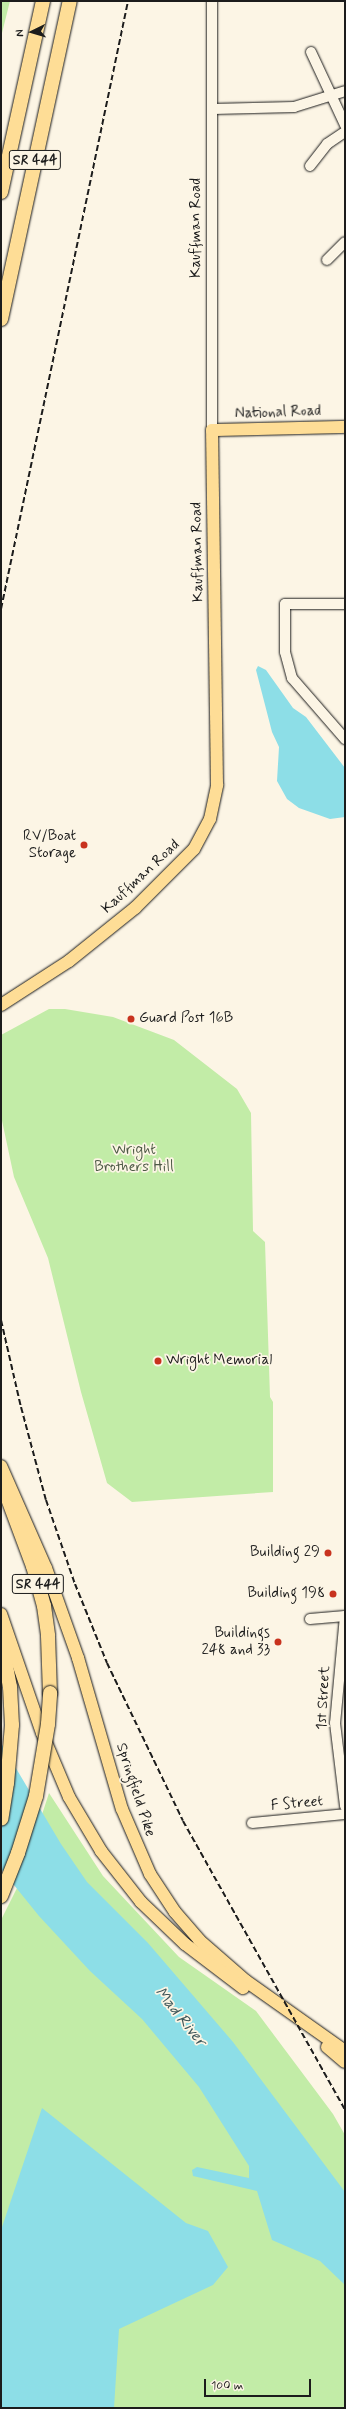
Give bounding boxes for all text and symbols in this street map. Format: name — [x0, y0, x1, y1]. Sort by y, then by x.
north arrow — [12, 12, 52, 52]
text: N — [13, 29, 27, 37]
road number: SR 444 — [8, 148, 62, 172]
street label: Kauffman Road — [188, 178, 206, 278]
street label: National Road — [235, 403, 321, 423]
street label: Kauffman Road — [188, 502, 208, 602]
place label: RV/Boat Storage — [23, 827, 76, 862]
street label: Kauffman Road — [99, 837, 183, 917]
marker: RV/Boat Storage — [79, 840, 89, 850]
place label: Guard Post 16B — [139, 1010, 233, 1028]
marker: Guard Post 16B — [126, 1014, 136, 1024]
park label: Wright Brothers Hill — [95, 1141, 173, 1176]
place label: Wright Memorial — [166, 1352, 277, 1370]
marker: Wright Memorial — [153, 1356, 163, 1366]
place label: Building 29 — [250, 1544, 320, 1562]
marker: Building 29 — [323, 1548, 333, 1558]
road number: SR 444 — [11, 1572, 65, 1596]
place label: Building 198 — [247, 1585, 325, 1603]
marker: Building 198 — [328, 1589, 338, 1599]
place label: Buildings 248 and 33 — [201, 1624, 270, 1659]
marker: Buildings 248 and 33 — [273, 1637, 283, 1647]
street label: 1st Street — [313, 1666, 335, 1730]
street label: Springfield Pike — [111, 1741, 159, 1839]
street label: F Street — [269, 1793, 325, 1815]
water label: Mad River — [150, 1984, 210, 2050]
scale bar — [206, 2371, 313, 2397]
text: 100 m — [211, 2378, 243, 2394]

